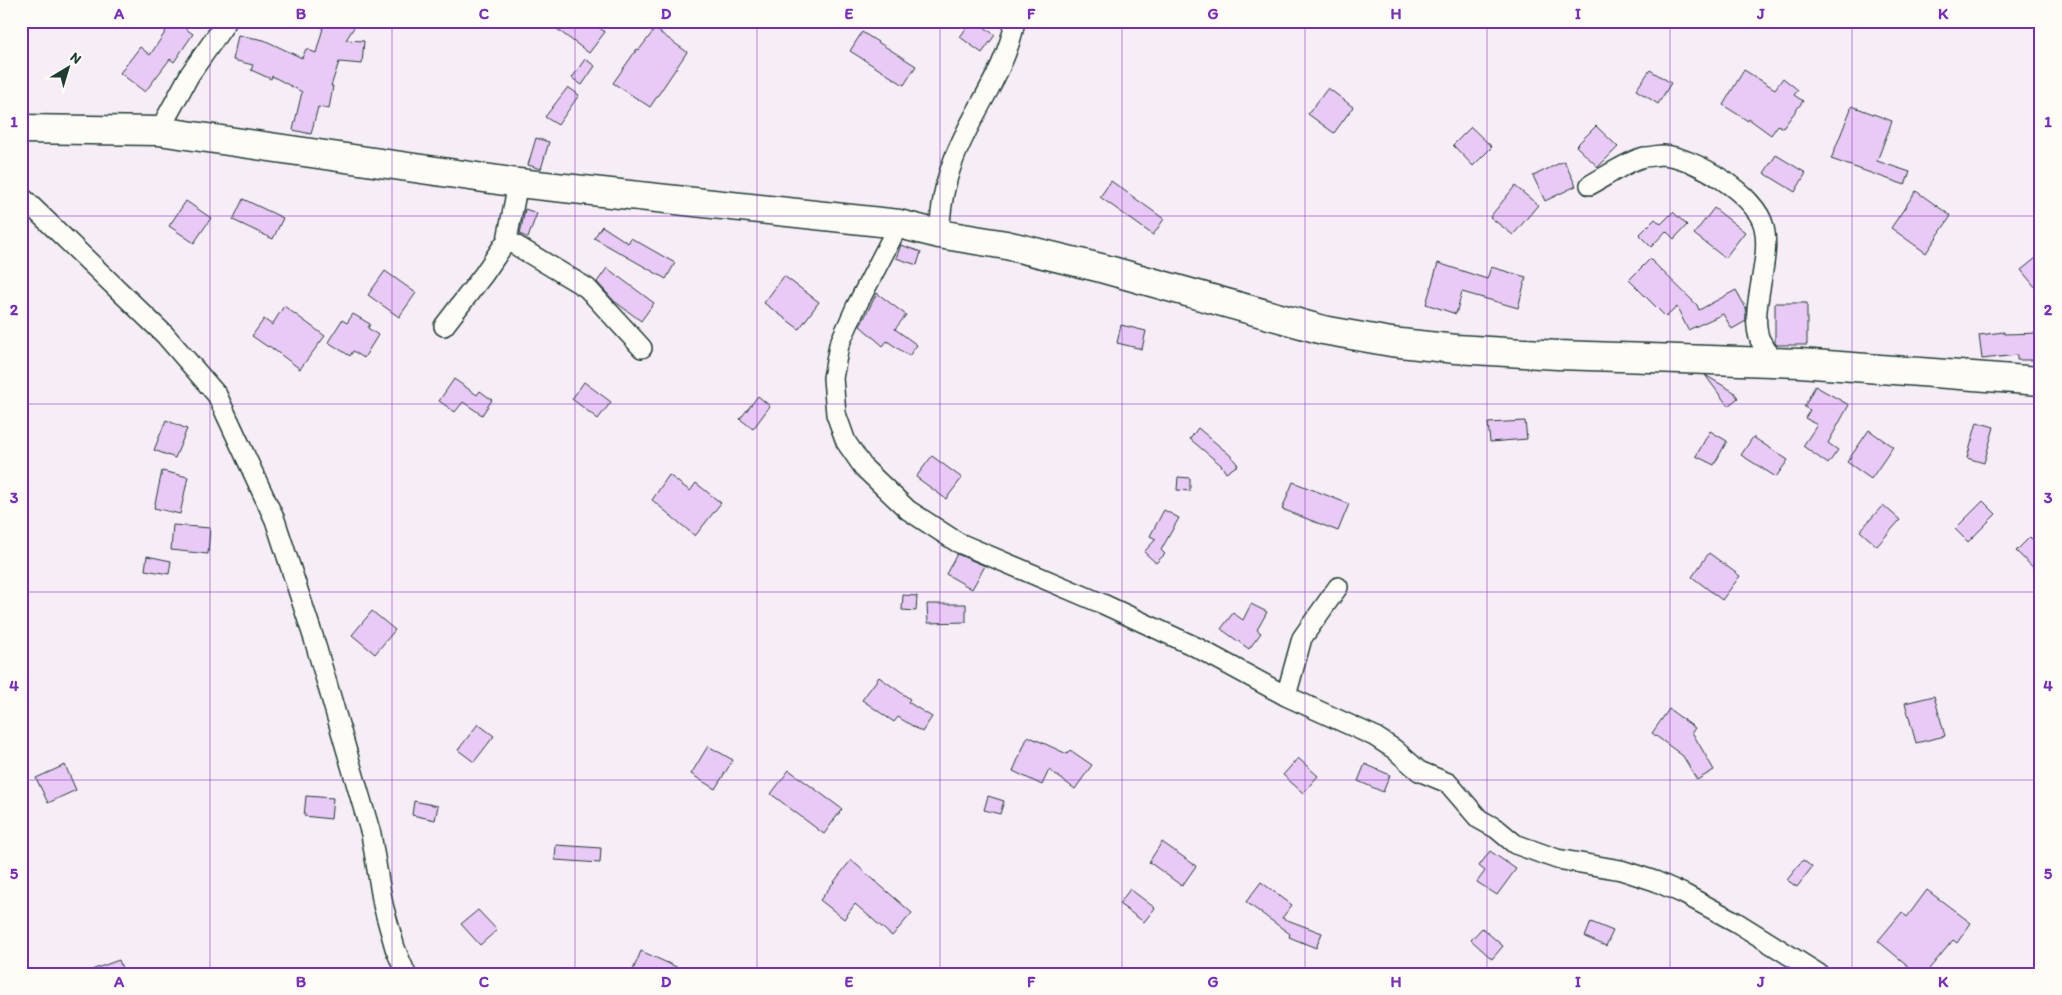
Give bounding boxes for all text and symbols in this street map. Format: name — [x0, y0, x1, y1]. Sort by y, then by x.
text: A — [113, 4, 125, 23]
text: B — [296, 4, 307, 23]
text: C — [479, 4, 490, 23]
text: D — [661, 4, 672, 23]
text: E — [845, 4, 854, 23]
text: F — [1027, 4, 1036, 23]
text: G — [1207, 4, 1219, 23]
text: H — [1390, 4, 1402, 23]
text: I — [1575, 4, 1581, 23]
text: J — [1756, 4, 1765, 23]
text: K — [1938, 4, 1949, 23]
north arrow — [42, 42, 92, 92]
text: N — [67, 49, 85, 68]
text: 1 — [10, 112, 18, 131]
text: 1 — [2044, 112, 2052, 131]
text: 2 — [10, 300, 19, 319]
text: 2 — [2044, 300, 2053, 319]
text: 3 — [10, 488, 19, 507]
text: 3 — [2044, 488, 2053, 507]
text: 4 — [9, 676, 19, 695]
text: 4 — [2043, 676, 2053, 695]
text: 5 — [10, 864, 19, 883]
text: 5 — [2044, 864, 2053, 883]
text: A — [113, 972, 125, 991]
text: B — [296, 972, 307, 991]
text: C — [479, 972, 490, 991]
text: D — [661, 972, 672, 991]
text: E — [845, 972, 854, 991]
text: F — [1027, 972, 1036, 991]
text: G — [1207, 972, 1219, 991]
text: H — [1390, 972, 1402, 991]
text: I — [1575, 972, 1581, 991]
text: J — [1756, 972, 1765, 991]
text: K — [1938, 972, 1949, 991]

